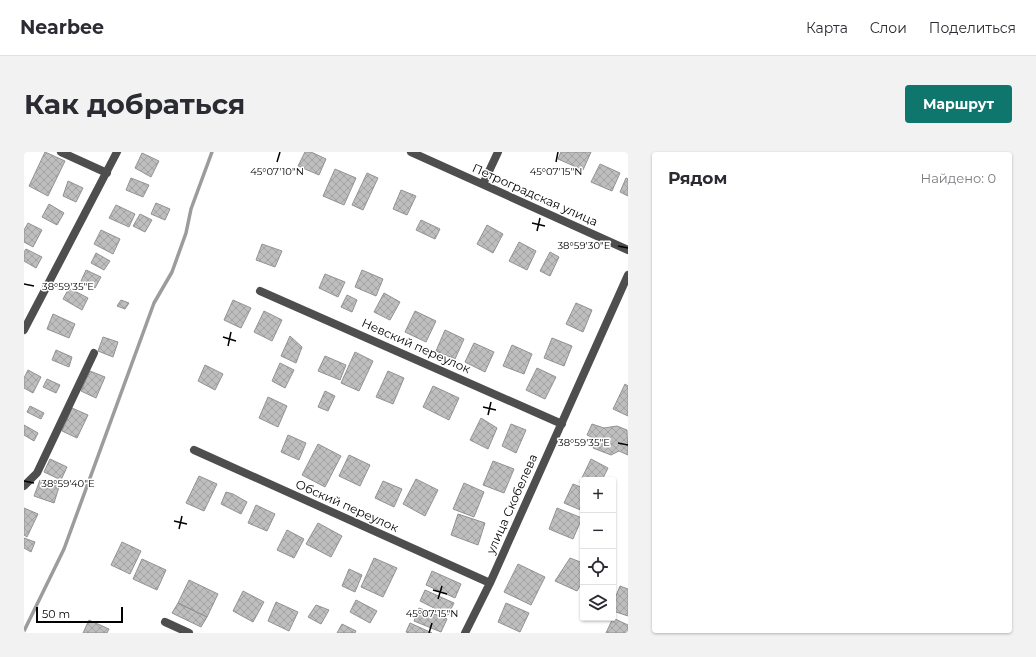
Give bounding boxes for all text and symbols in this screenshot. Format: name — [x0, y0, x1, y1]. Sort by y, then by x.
text: Nearbee — [20, 16, 104, 39]
text: Карта — [806, 19, 848, 37]
text: Слои — [870, 19, 907, 37]
text: Поделиться — [929, 19, 1016, 37]
button: Маршрут — [905, 85, 1012, 123]
text: Как добраться — [24, 87, 245, 121]
street label: Петроградская улица — [470, 160, 600, 229]
text: 45°07'10"N — [250, 165, 304, 178]
text: 45°07'15"N — [530, 165, 582, 178]
text: Рядом — [668, 168, 727, 188]
text: Найдено: 0 — [920, 170, 996, 186]
text: 38°59'30"E — [557, 239, 611, 252]
text: 38°59'35"E — [42, 280, 94, 293]
street label: Невский переулок — [359, 315, 473, 376]
text: 38°59'35"E — [558, 436, 610, 449]
street label: улица Скобелева — [482, 451, 540, 557]
street label: Обский переулок — [293, 476, 401, 535]
text: 38°59'40"E — [41, 477, 95, 490]
map controls — [580, 477, 616, 621]
button: + — [580, 477, 616, 513]
button: − — [580, 513, 616, 549]
button: locate — [580, 549, 616, 585]
button: layers — [580, 585, 616, 621]
scale bar — [36, 605, 123, 624]
text: 50 m — [42, 607, 70, 621]
text: 45°07'15"N — [406, 607, 458, 620]

